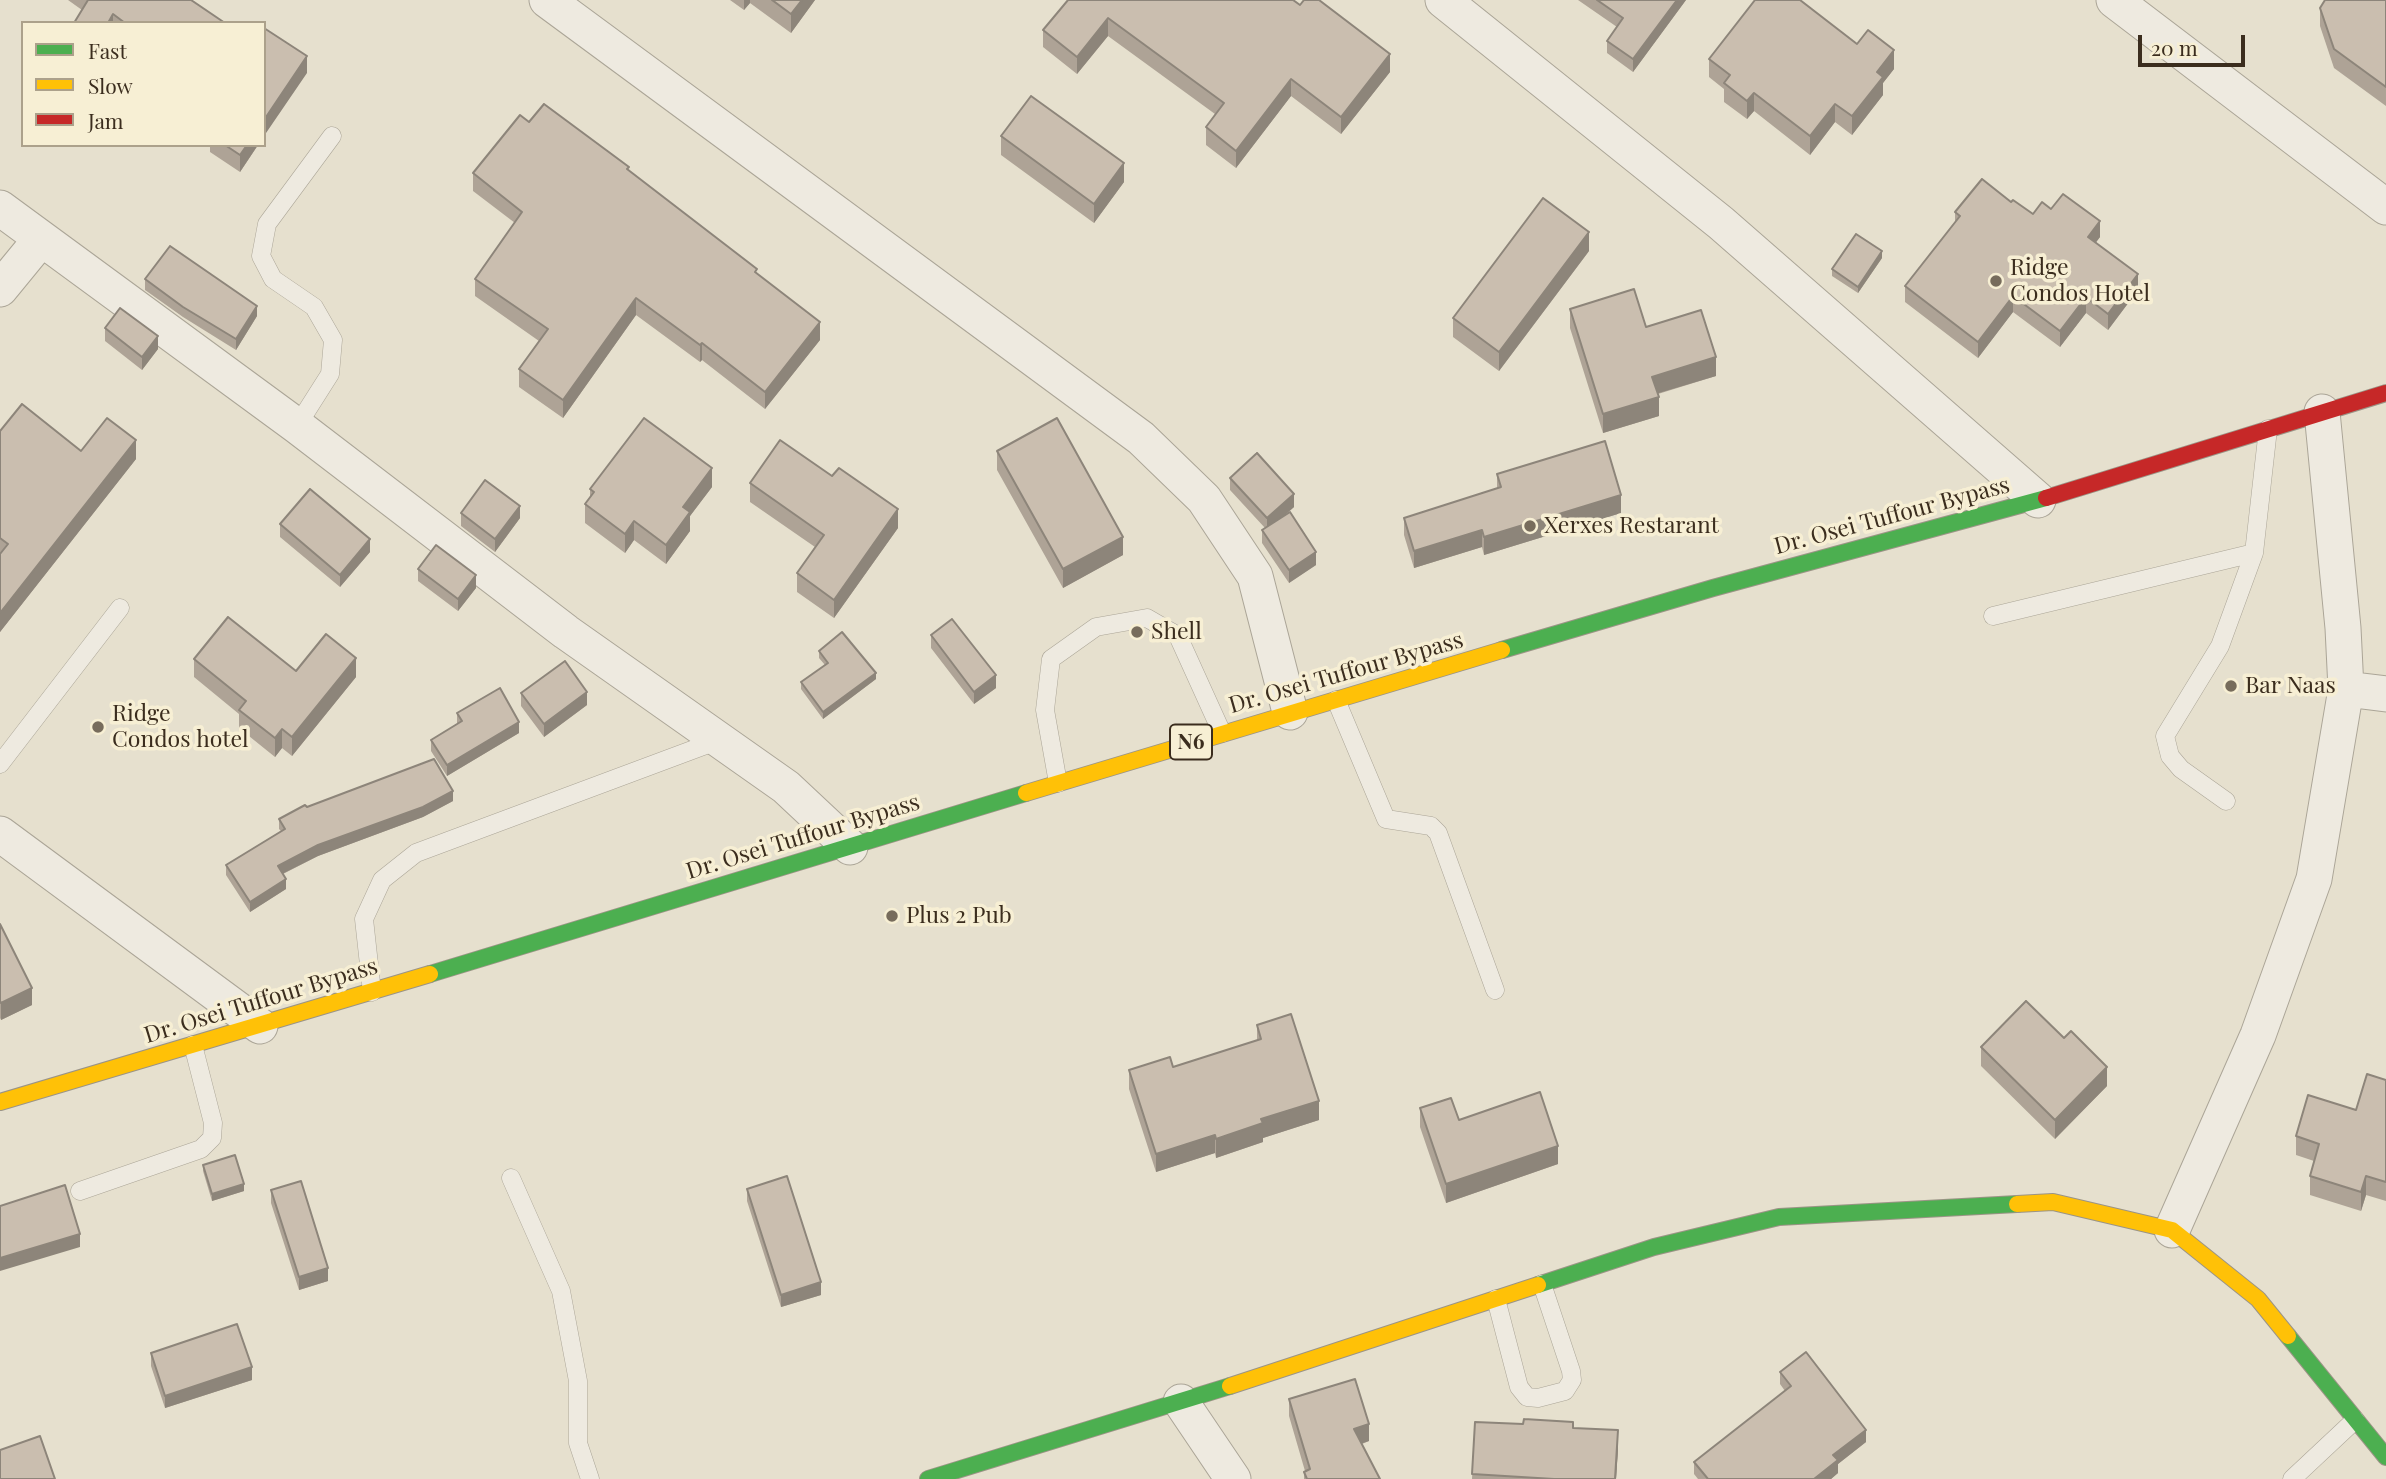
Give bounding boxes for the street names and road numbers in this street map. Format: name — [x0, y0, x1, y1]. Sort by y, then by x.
street label: Dr. Osei Tuffour Bypass — [1771, 471, 2013, 561]
street label: Dr. Osei Tuffour Bypass — [1226, 626, 1466, 720]
road number: N6 — [1170, 724, 1212, 760]
street label: Dr. Osei Tuffour Bypass — [683, 788, 923, 886]
street label: Dr. Osei Tuffour Bypass — [141, 952, 381, 1050]

